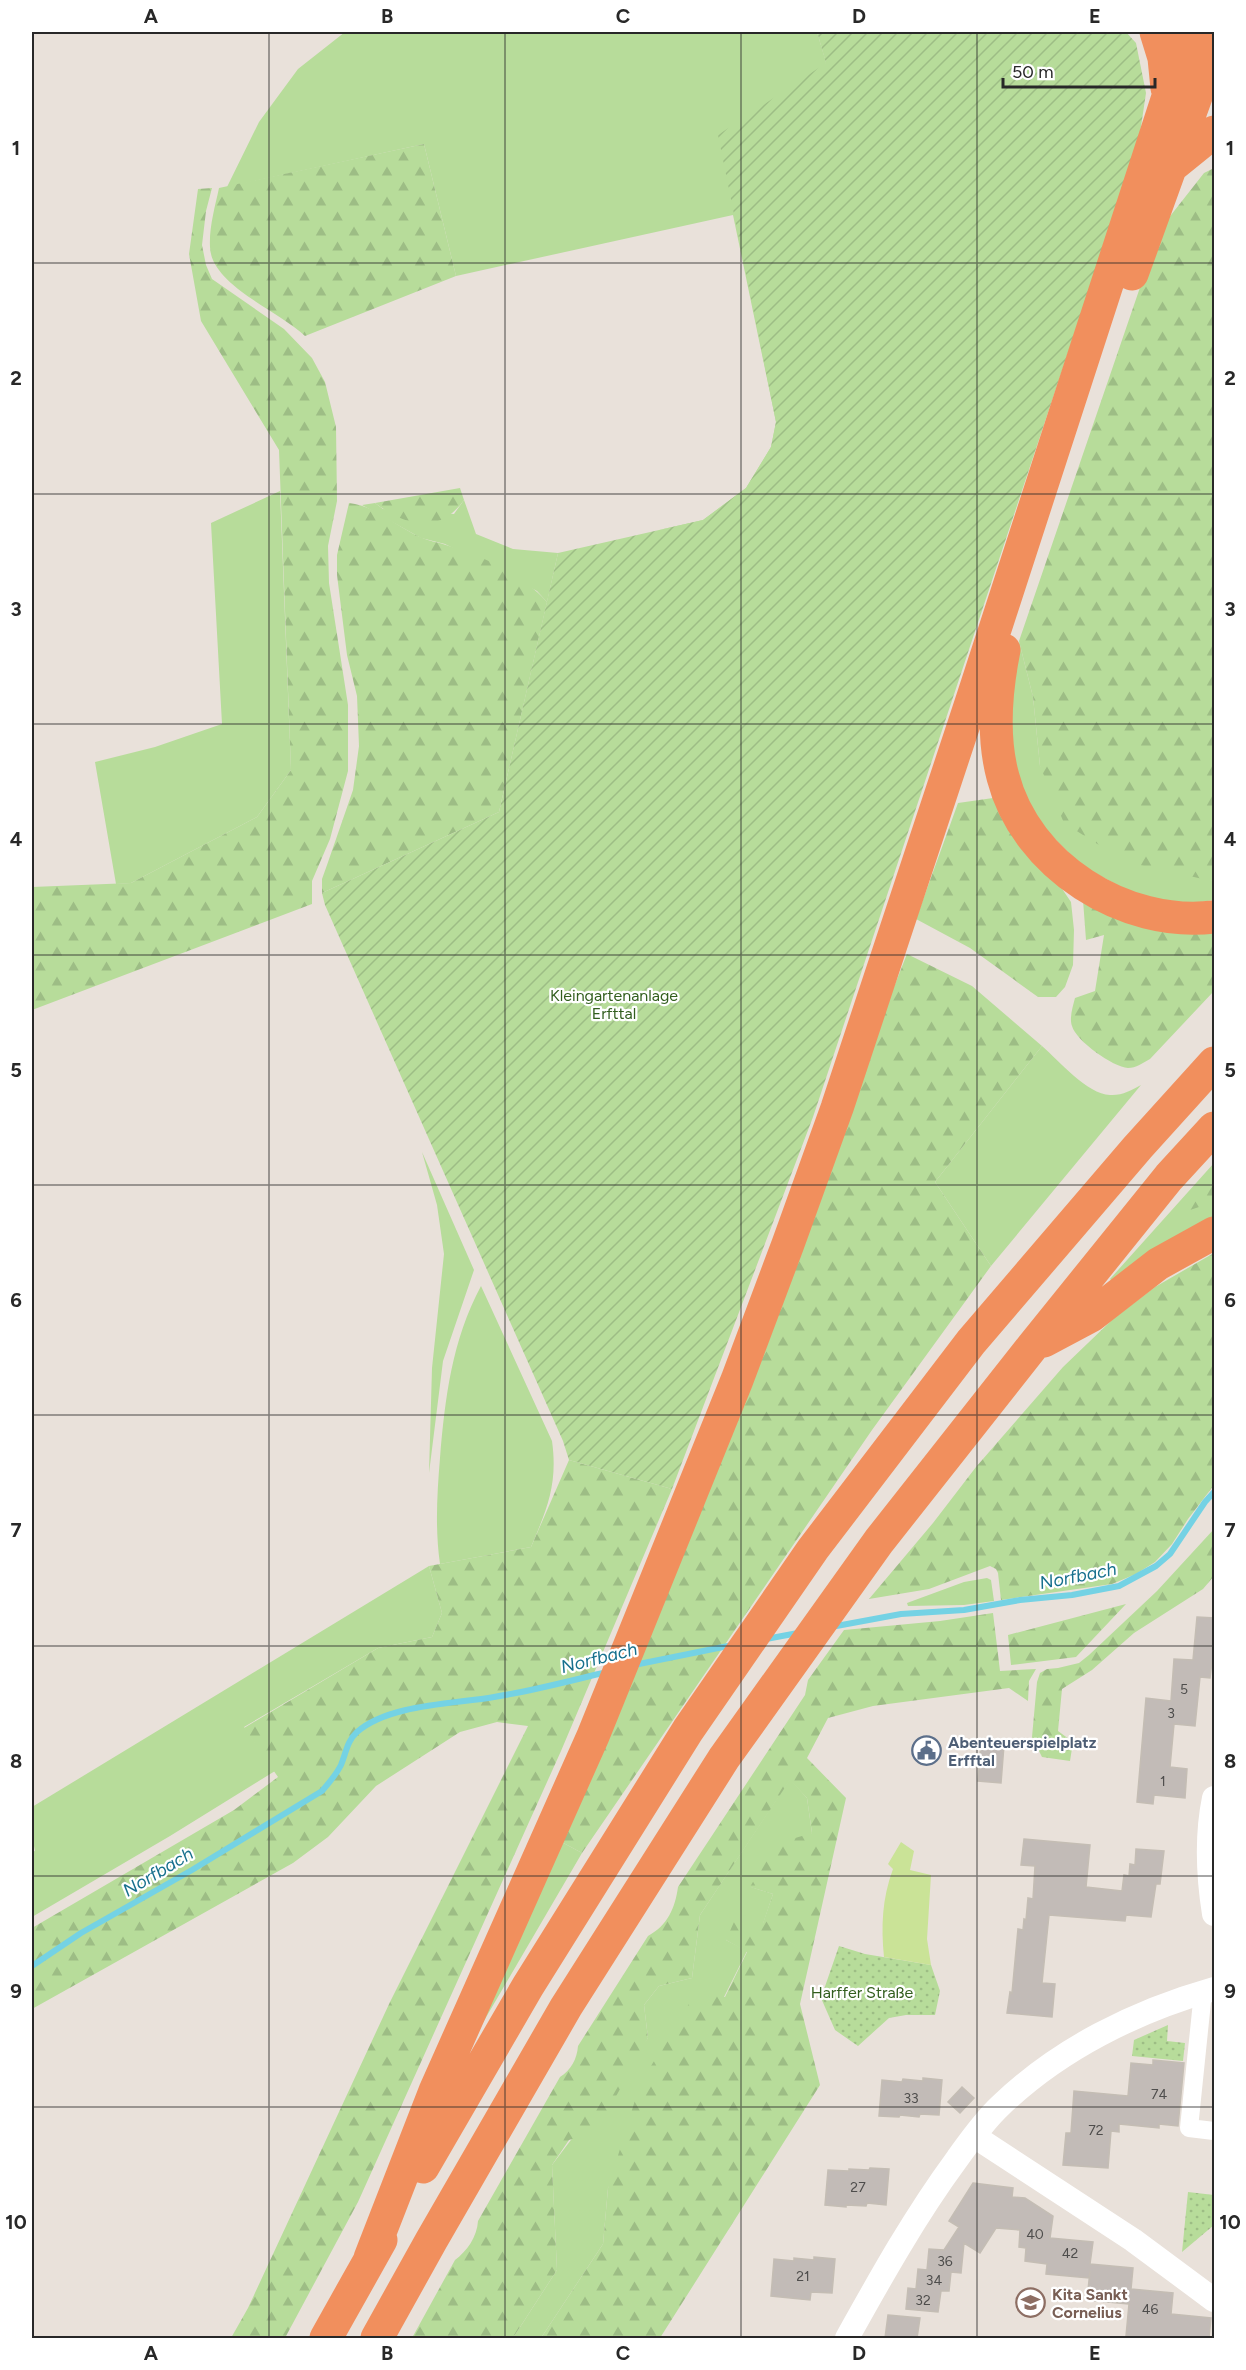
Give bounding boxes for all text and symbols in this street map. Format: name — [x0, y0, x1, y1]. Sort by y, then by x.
text: A — [144, 4, 159, 28]
text: B — [381, 4, 393, 28]
text: C — [616, 4, 630, 28]
text: D — [852, 4, 866, 28]
text: E — [1089, 4, 1101, 28]
scale bar — [1003, 51, 1154, 89]
text: 50 m — [1012, 61, 1054, 83]
text: 1 — [12, 136, 20, 160]
text: 1 — [1226, 136, 1234, 160]
text: 2 — [10, 366, 22, 390]
text: 2 — [1224, 366, 1236, 390]
text: 3 — [10, 597, 22, 621]
text: 3 — [1224, 597, 1236, 621]
text: 4 — [10, 827, 23, 851]
text: 4 — [1224, 827, 1237, 851]
park label: Kleingartenanlage Erfttal — [550, 986, 678, 1023]
text: 5 — [10, 1058, 22, 1082]
text: 5 — [1224, 1058, 1236, 1082]
text: 6 — [10, 1288, 22, 1312]
text: 6 — [1224, 1288, 1236, 1312]
text: 7 — [10, 1518, 22, 1542]
text: 7 — [1224, 1518, 1236, 1542]
water label: Norfbach — [1038, 1558, 1118, 1594]
water label: Norfbach — [558, 1638, 640, 1678]
house number: 5 — [1180, 1681, 1188, 1698]
house number: 3 — [1167, 1705, 1175, 1722]
place label: Abenteuerspielplatz Erfftal — [948, 1733, 1097, 1770]
public building icon: Abenteuerspielplatz Erfftal — [911, 1735, 943, 1767]
text: 8 — [10, 1749, 22, 1773]
text: 8 — [1224, 1749, 1236, 1773]
house number: 1 — [1160, 1773, 1166, 1790]
water label: Norfbach — [119, 1842, 197, 1902]
text: 9 — [10, 1979, 22, 2003]
text: 9 — [1224, 1979, 1236, 2003]
park label: Harffer Straße — [811, 1983, 914, 2002]
house number: 74 — [1151, 2086, 1167, 2103]
house number: 33 — [903, 2090, 919, 2107]
house number: 72 — [1088, 2122, 1104, 2139]
house number: 27 — [850, 2179, 866, 2196]
text: 10 — [5, 2210, 27, 2234]
text: 10 — [1219, 2210, 1241, 2234]
house number: 40 — [1026, 2226, 1044, 2243]
house number: 42 — [1062, 2245, 1078, 2262]
house number: 36 — [937, 2253, 953, 2270]
house number: 21 — [796, 2268, 810, 2285]
house number: 34 — [926, 2272, 942, 2289]
place label: Kita Sankt Cornelius — [1052, 2285, 1128, 2322]
school or university icon: Kita Sankt Cornelius — [1015, 2287, 1047, 2319]
house number: 32 — [915, 2292, 931, 2309]
house number: 46 — [1142, 2301, 1158, 2318]
text: A — [144, 2341, 159, 2365]
text: B — [381, 2341, 393, 2365]
text: C — [616, 2341, 630, 2365]
text: D — [852, 2341, 866, 2365]
text: E — [1089, 2341, 1101, 2365]

